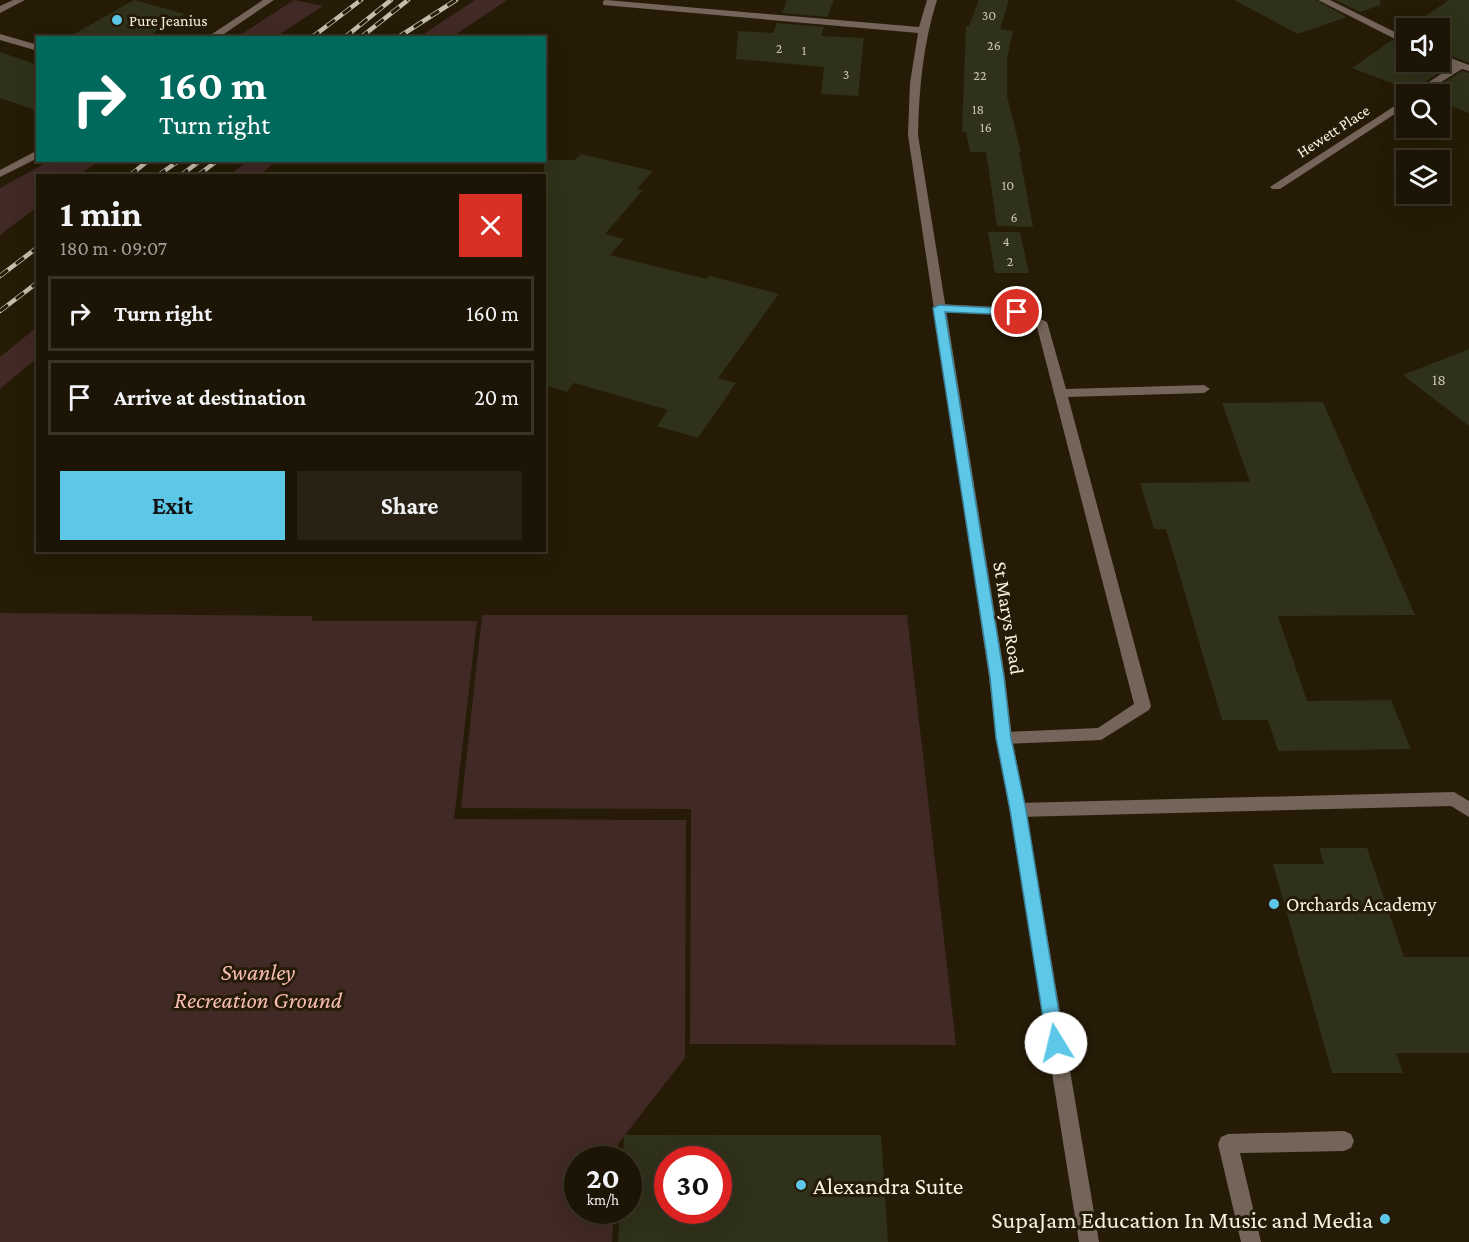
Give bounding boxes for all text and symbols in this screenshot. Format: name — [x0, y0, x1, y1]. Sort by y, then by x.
house number: 30 — [982, 7, 996, 23]
place label: Pure Jeanius — [129, 12, 208, 30]
marker: Pure Jeanius — [110, 13, 124, 27]
map controls — [1396, 18, 1450, 204]
button: sound — [1396, 18, 1450, 72]
house number: 26 — [987, 37, 1001, 53]
house number: 2 — [776, 40, 783, 56]
house number: 1 — [802, 42, 807, 58]
icon: right — [60, 60, 138, 138]
text: 160 m — [159, 61, 267, 108]
house number: 3 — [843, 66, 849, 82]
house number: 22 — [973, 67, 987, 83]
button: search — [1396, 84, 1450, 138]
house number: 18 — [972, 101, 984, 117]
street label: Hewett Place — [1294, 101, 1372, 161]
text: Turn right — [159, 110, 270, 140]
house number: 16 — [980, 119, 992, 135]
button: layers — [1396, 150, 1450, 204]
house number: 10 — [1002, 177, 1014, 193]
text: 1 min — [60, 194, 142, 234]
button: close — [459, 194, 522, 257]
house number: 6 — [1010, 209, 1018, 225]
house number: 4 — [1002, 233, 1010, 249]
text: 180 m · 09:07 — [60, 237, 167, 259]
house number: 2 — [1007, 253, 1014, 269]
pin — [991, 286, 1042, 337]
icon: arrive — [1000, 295, 1033, 328]
icon: right — [63, 297, 96, 330]
text: Turn right — [114, 301, 212, 326]
text: 160 m — [466, 301, 519, 326]
house number: 18 — [1432, 371, 1446, 388]
icon: arrive — [63, 381, 96, 414]
text: Arrive at destination — [114, 385, 306, 410]
text: 20 m — [474, 385, 519, 410]
button: Exit — [60, 471, 285, 540]
button: Share — [297, 471, 522, 540]
street label: St Marys Road — [988, 560, 1029, 677]
place label: Orchards Academy — [1286, 893, 1437, 916]
marker: Orchards Academy — [1267, 897, 1281, 911]
park label: Swanley Recreation Ground — [174, 958, 343, 1013]
position arrow — [1024, 1011, 1088, 1075]
speed limit sign: 30 — [654, 1146, 732, 1224]
text: 20 — [586, 1161, 620, 1194]
place label: Alexandra Suite — [813, 1172, 963, 1199]
marker: Alexandra Suite — [794, 1178, 808, 1192]
text: km/h — [587, 1192, 619, 1208]
place label: SupaJam Education In Music and Media — [991, 1206, 1373, 1233]
marker: SupaJam Education In Music and Media — [1378, 1212, 1392, 1226]

